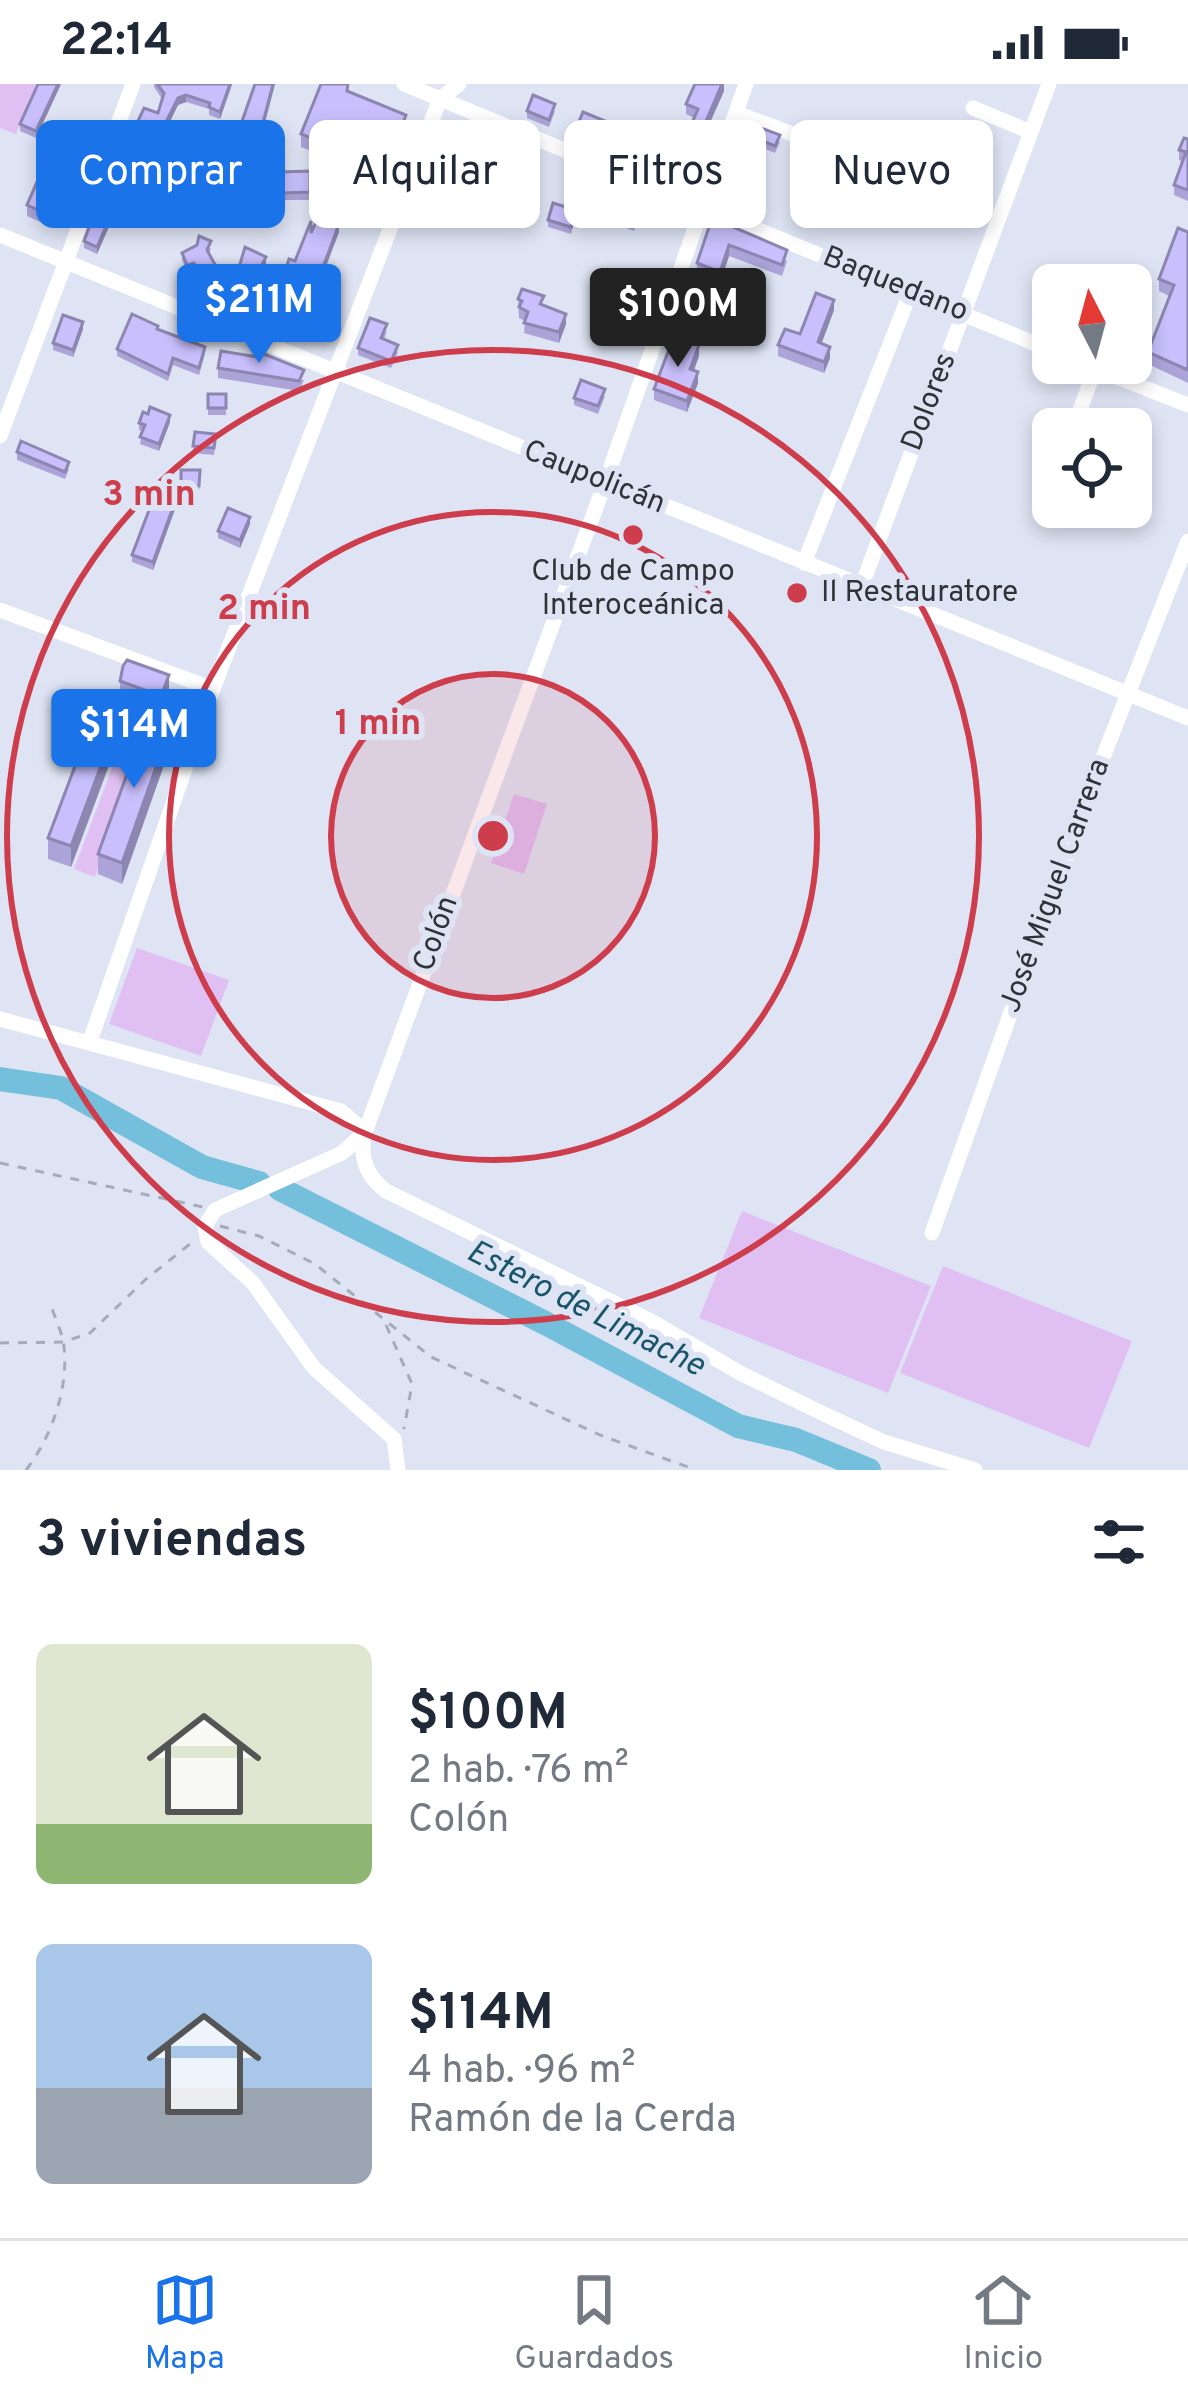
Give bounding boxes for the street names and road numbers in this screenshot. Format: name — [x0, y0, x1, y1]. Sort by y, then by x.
street label: Baquedano — [817, 239, 973, 331]
street label: Dolores — [894, 348, 966, 456]
street label: Caupolicán — [518, 433, 670, 523]
street label: José Miguel Carrera — [993, 754, 1119, 1018]
street label: Colón — [406, 891, 468, 977]

